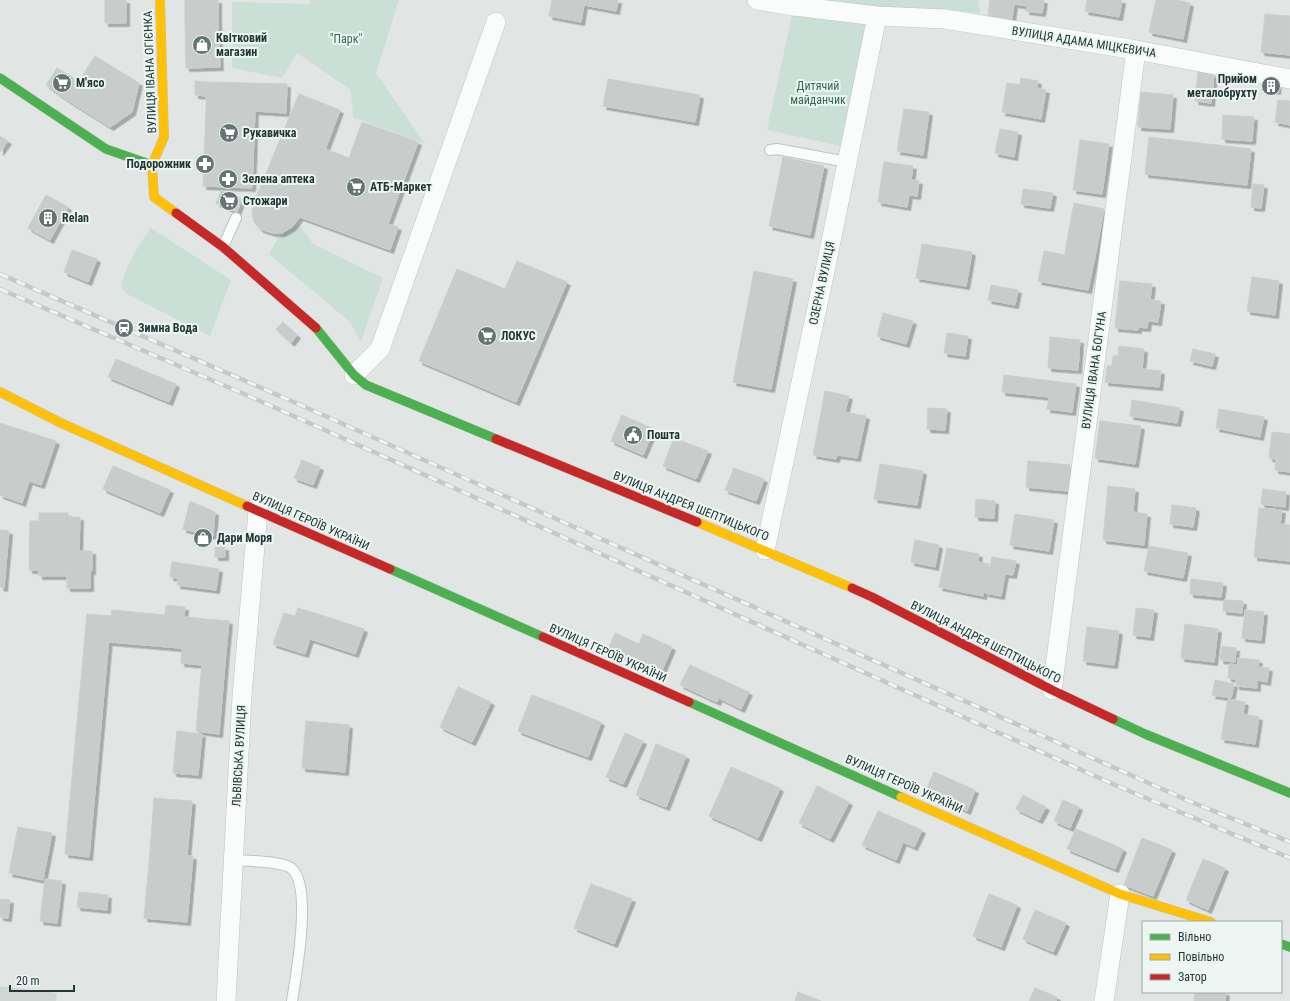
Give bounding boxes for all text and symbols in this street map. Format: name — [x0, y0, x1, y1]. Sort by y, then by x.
street label: ВУЛИЦЯ ІВАНА ОГІЄНКА — [141, 10, 159, 134]
street label: ВУЛИЦЯ АДАМА МІЦКЕВИЧА — [1011, 24, 1157, 60]
place label: Квітковий магазин — [216, 31, 267, 59]
park label: "Парк" — [330, 32, 362, 46]
shop icon: Квітковий магазин — [191, 34, 213, 56]
supermarket icon: М'ясо — [51, 72, 73, 94]
place label: Прийом металобрухту — [1187, 72, 1258, 100]
building icon: Прийом металобрухту — [1260, 75, 1282, 97]
place label: М'ясо — [76, 76, 104, 90]
park label: Дитячий майданчик — [790, 79, 846, 107]
supermarket icon: Рукавичка — [218, 122, 240, 144]
place label: Рукавичка — [243, 126, 297, 140]
pharmacy icon: Подорожник — [194, 153, 216, 175]
place label: Подорожник — [126, 157, 191, 171]
pharmacy icon: Зелена аптека — [217, 168, 239, 190]
place label: Зелена аптека — [242, 172, 315, 186]
supermarket icon: АТБ-Маркет — [345, 176, 367, 198]
place label: АТБ-Маркет — [370, 180, 432, 194]
supermarket icon: Стожари — [218, 190, 240, 212]
place label: Стожари — [243, 194, 288, 208]
building icon: Relan — [37, 207, 59, 229]
place label: Relan — [62, 211, 89, 225]
street label: ОЗЕРНА ВУЛИЦЯ — [806, 240, 838, 326]
street label: ВУЛИЦЯ ІВАНА БОГУНА — [1079, 310, 1109, 430]
station icon: Зимна Вода — [113, 317, 135, 339]
place label: Зимна Вода — [138, 321, 198, 335]
supermarket icon: ЛОКУС — [476, 325, 498, 347]
place label: ЛОКУС — [501, 329, 536, 343]
public building icon: Пошта — [622, 424, 644, 446]
place label: Пошта — [647, 428, 680, 442]
street label: ВУЛИЦЯ АНДРЕЯ ШЕПТИЦЬКОГО — [611, 468, 771, 544]
street label: ВУЛИЦЯ ГЕРОЇВ УКРАЇНИ — [250, 488, 372, 553]
shop icon: Дари Моря — [192, 527, 214, 549]
place label: Дари Моря — [217, 531, 272, 545]
street label: ВУЛИЦЯ АНДРЕЯ ШЕПТИЦЬКОГО — [908, 598, 1064, 686]
street label: ВУЛИЦЯ ГЕРОЇВ УКРАЇНИ — [547, 620, 669, 685]
street label: ЛЬВІВСЬКА ВУЛИЦЯ — [229, 705, 249, 807]
street label: ВУЛИЦЯ ГЕРОЇВ УКРАЇНИ — [843, 751, 965, 816]
legend — [1142, 921, 1282, 993]
text: Вільно — [1178, 930, 1211, 944]
text: Повільно — [1178, 950, 1224, 964]
scale bar — [10, 967, 74, 993]
text: Затор — [1178, 970, 1207, 984]
text: 20 m — [16, 974, 40, 988]

